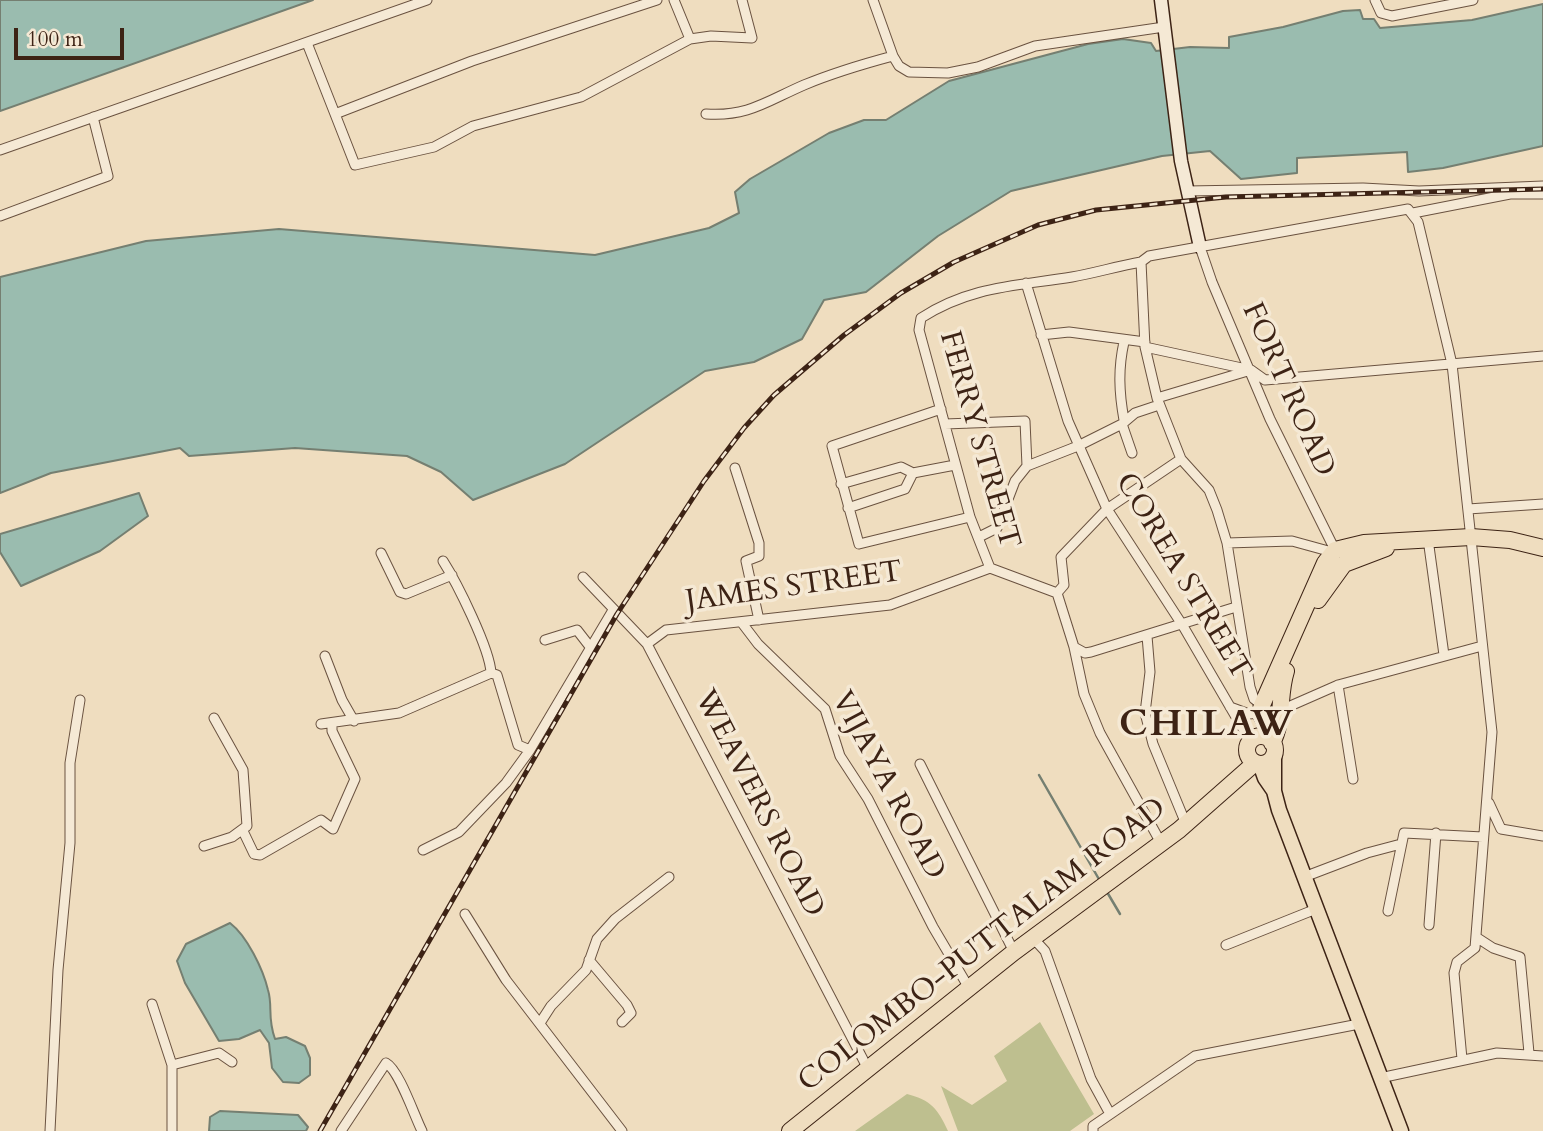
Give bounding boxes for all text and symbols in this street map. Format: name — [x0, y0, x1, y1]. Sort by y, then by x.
scale bar — [18, 14, 128, 58]
text: 100 m — [27, 25, 83, 54]
street label: FORT ROAD — [1233, 298, 1341, 482]
street label: FERRY STREET — [930, 327, 1026, 553]
street label: COREA STREET — [1106, 467, 1258, 687]
street label: JAMES STREET — [683, 555, 905, 621]
street label: WEAVERS ROAD — [685, 685, 831, 923]
street label: VIJAYA ROAD — [822, 686, 952, 886]
district label: CHILAW — [1120, 704, 1294, 748]
street label: COLOMBO-PUTTALAM ROAD — [792, 791, 1174, 1101]

